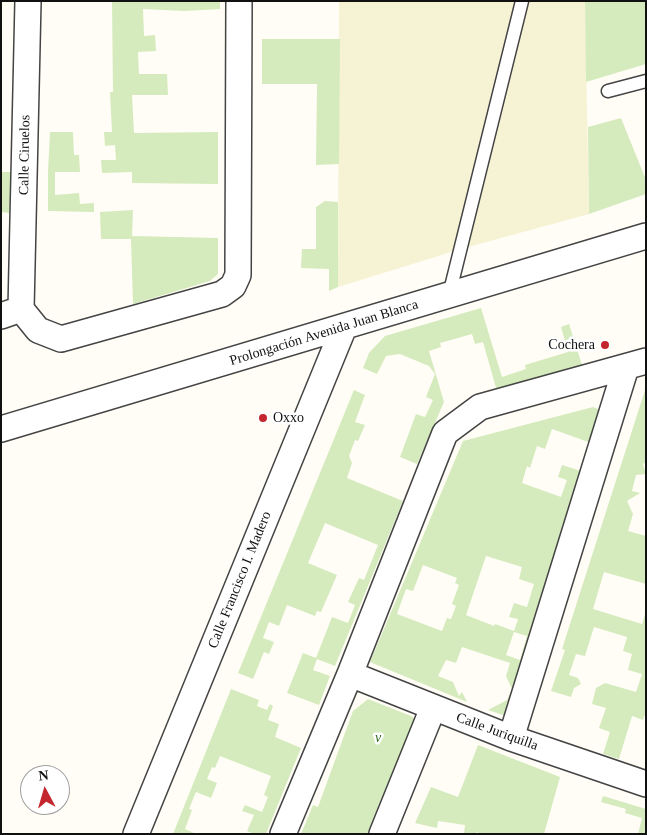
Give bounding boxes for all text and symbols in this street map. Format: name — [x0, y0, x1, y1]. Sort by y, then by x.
street label: Calle Ciruelos — [16, 115, 34, 195]
street label: Prolongación Avenida Juan Blanca — [228, 296, 420, 370]
place label: Cochera — [548, 337, 595, 353]
marker: Cochera — [599, 339, 611, 351]
place label: Oxxo — [273, 410, 304, 426]
marker: Oxxo — [257, 412, 269, 424]
street label: Calle Francisco I. Madero — [205, 509, 275, 651]
street label: Calle Juriquilla — [454, 709, 540, 755]
park label: v — [375, 730, 381, 746]
north arrow — [20, 765, 70, 815]
text: N — [38, 768, 49, 784]

